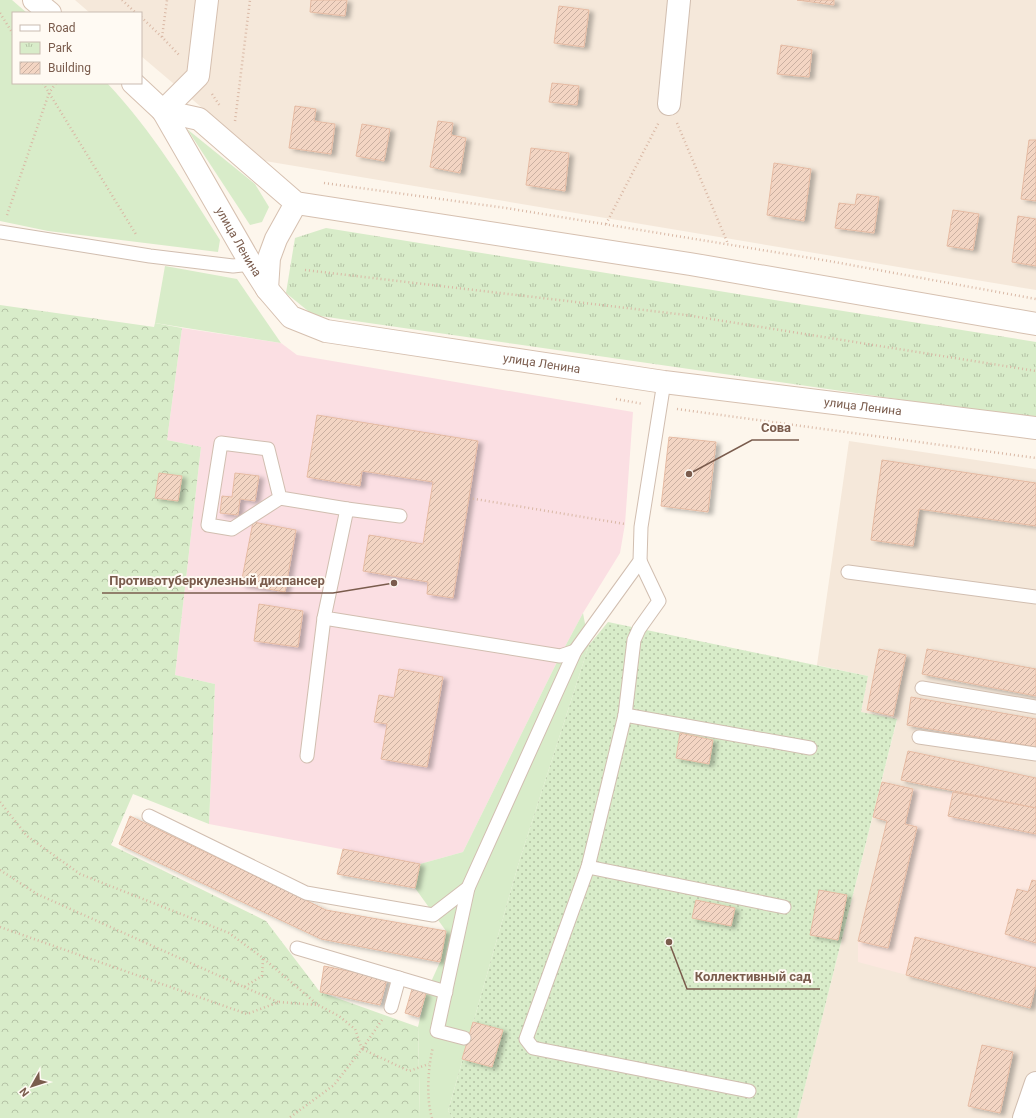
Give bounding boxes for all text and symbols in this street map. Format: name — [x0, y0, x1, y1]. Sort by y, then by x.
legend — [12, 12, 142, 84]
text: Road — [48, 21, 76, 35]
text: Park — [48, 41, 73, 55]
text: Building — [48, 61, 91, 75]
street label: улица Ленина — [213, 205, 264, 279]
street label: улица Ленина — [502, 351, 581, 376]
street label: улица Ленина — [823, 395, 902, 418]
callout: Сова — [752, 415, 799, 440]
text: Сова — [761, 420, 791, 435]
callout: Противотуберкулезный диспансер — [102, 568, 333, 593]
text: Противотуберкулезный диспансер — [109, 573, 325, 588]
callout: Коллективный сад — [687, 964, 820, 989]
text: Коллективный сад — [695, 969, 811, 984]
north arrow — [12, 1066, 52, 1106]
text: N — [17, 1085, 32, 1099]

